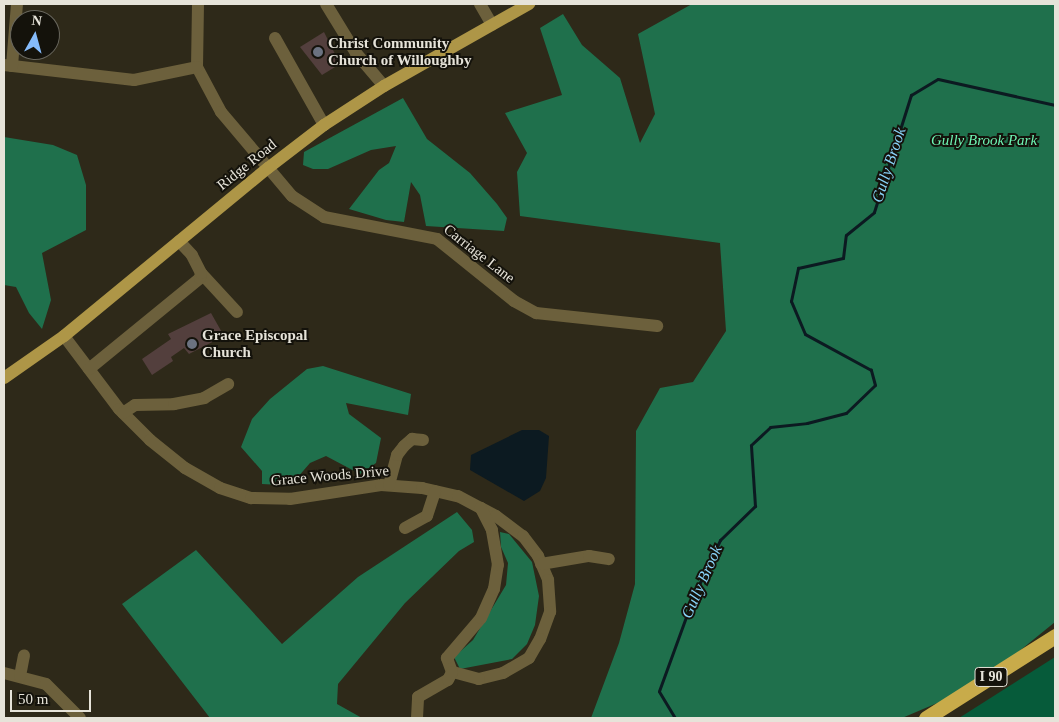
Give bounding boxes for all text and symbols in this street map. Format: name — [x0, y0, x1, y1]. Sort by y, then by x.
north arrow — [10, 10, 60, 60]
text: N — [31, 13, 43, 29]
place label: Christ Community Church of Willoughby — [328, 34, 472, 69]
marker: Christ Community Church of Willoughby — [312, 46, 324, 58]
water label: Gully Brook — [868, 125, 910, 205]
park label: Gully Brook Park — [931, 132, 1037, 150]
street label: Ridge Road — [214, 136, 280, 194]
street label: Carriage Lane — [440, 221, 518, 287]
place label: Grace Episcopal Church — [202, 326, 307, 361]
marker: Grace Episcopal Church — [186, 338, 198, 350]
street label: Grace Woods Drive — [270, 462, 390, 490]
water label: Gully Brook — [677, 542, 727, 622]
road number: I 90 — [974, 666, 1008, 689]
scale bar — [12, 680, 94, 712]
text: 50 m — [18, 691, 48, 707]

